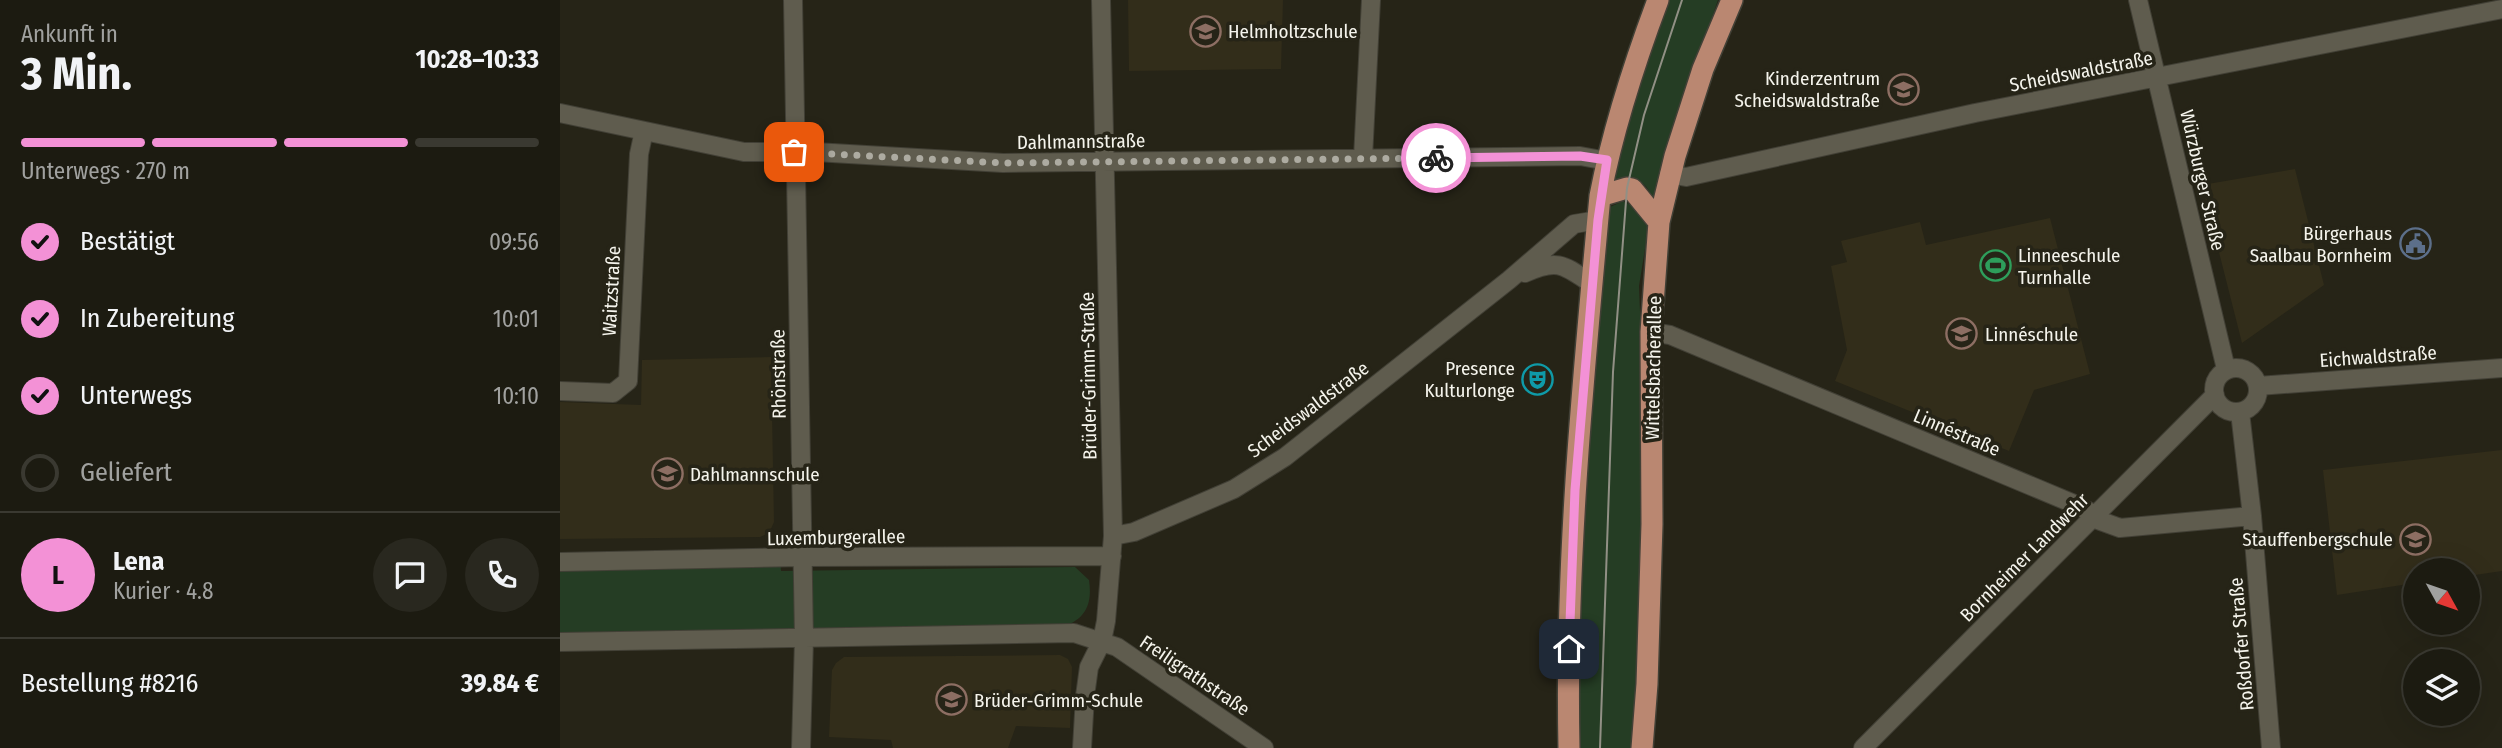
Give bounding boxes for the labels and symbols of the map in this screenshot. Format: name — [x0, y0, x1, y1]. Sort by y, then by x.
school or university icon: Helmholtzschule — [1188, 14, 1222, 48]
place label: Helmholtzschule — [1228, 20, 1358, 43]
street label: Scheidswaldstraße — [2007, 46, 2155, 97]
place label: Kinderzentrum Scheidswaldstraße — [1734, 67, 1880, 112]
school or university icon: Kinderzentrum Scheidswaldstraße — [1886, 72, 1920, 106]
street label: Würzburger Straße — [2175, 107, 2230, 253]
pin — [764, 122, 824, 182]
courier — [1401, 123, 1471, 193]
street label: Dahlmannstraße — [1017, 129, 1145, 154]
place label: Bürgerhaus Saalbau Bornheim — [2250, 222, 2392, 267]
public building icon: Bürgerhaus Saalbau Bornheim — [2398, 227, 2432, 261]
place label: Linneeschule Turnhalle — [2018, 244, 2121, 289]
street label: Waitzstraße — [598, 245, 625, 337]
sports icon: Linneeschule Turnhalle — [1978, 249, 2012, 283]
street label: Brüder-Grimm-Straße — [1076, 292, 1101, 460]
street label: Wittelsbacherallee — [1641, 296, 1666, 440]
school or university icon: Linnéschule — [1945, 317, 1979, 351]
place label: Linnéschule — [1985, 323, 2078, 346]
street label: Rhönstraße — [766, 329, 791, 419]
street label: Eichwaldstraße — [2319, 341, 2437, 372]
street label: Scheidswaldstraße — [1243, 356, 1373, 462]
place label: Presence Kulturlonge — [1424, 357, 1515, 402]
theatre icon: Presence Kulturlonge — [1521, 362, 1555, 396]
street label: Linnéstraße — [1910, 404, 2004, 461]
school or university icon: Dahlmannschule — [650, 457, 684, 491]
place label: Dahlmannschule — [690, 463, 820, 486]
street label: Bornheimer Landwehr — [1955, 488, 2094, 627]
school or university icon: Stauffenbergschule — [2399, 522, 2433, 556]
street label: Luxemburgerallee — [767, 525, 905, 550]
place label: Stauffenbergschule — [2242, 528, 2393, 551]
north arrow — [2403, 558, 2480, 635]
street label: Roßdorfer Straße — [2224, 576, 2259, 712]
pin — [1539, 619, 1599, 679]
street label: Freiligrathstraße — [1135, 630, 1254, 721]
school or university icon: Brüder-Grimm-Schule — [934, 683, 968, 717]
place label: Brüder-Grimm-Schule — [974, 689, 1143, 712]

